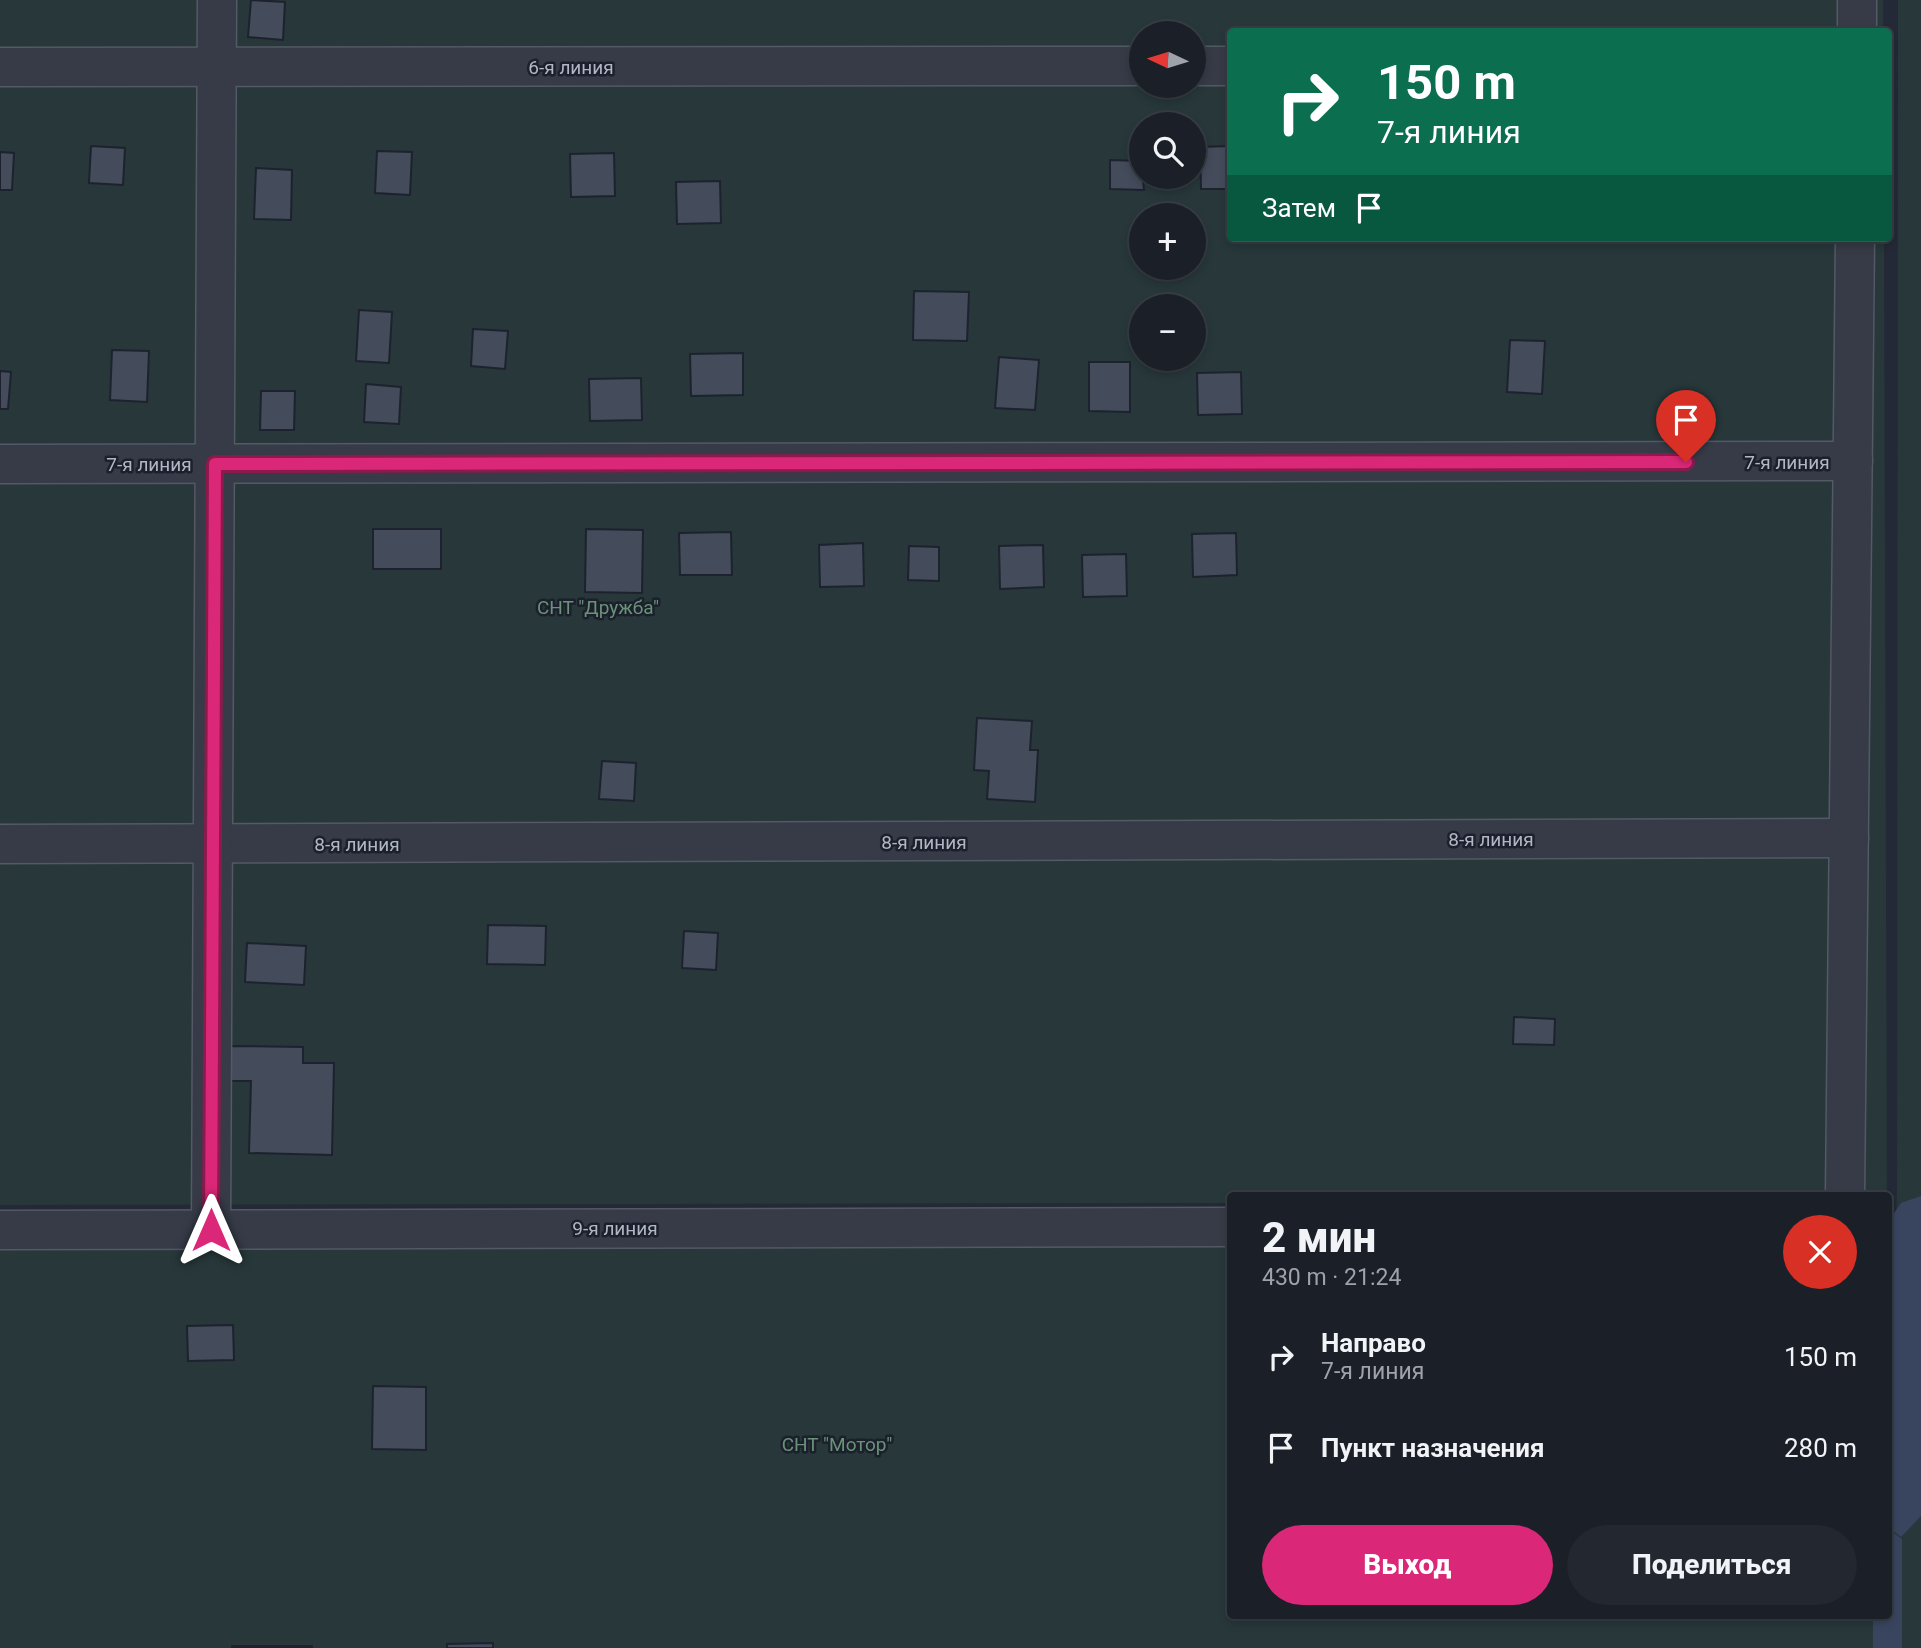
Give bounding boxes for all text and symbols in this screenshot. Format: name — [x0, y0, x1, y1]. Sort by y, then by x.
north arrow — [1129, 21, 1206, 98]
map controls — [1129, 21, 1206, 371]
text: 150 m — [1377, 54, 1516, 111]
street label: 6-я линия — [528, 56, 614, 79]
icon: right — [1262, 56, 1353, 147]
button: search — [1129, 112, 1206, 189]
text: 7-я линия — [1377, 113, 1521, 151]
icon: arrive — [1350, 189, 1388, 227]
text: Затем — [1262, 193, 1336, 223]
button: + — [1129, 203, 1206, 280]
button: − — [1129, 294, 1206, 371]
pin — [1656, 390, 1716, 462]
icon: arrive — [1667, 401, 1705, 439]
street label: 7-я линия — [1744, 451, 1830, 474]
street label: 7-я линия — [106, 453, 192, 476]
park label: СНТ "Дружба" — [537, 596, 659, 619]
street label: 8-я линия — [1448, 828, 1534, 851]
street label: 8-я линия — [881, 831, 967, 854]
street label: 8-я линия — [314, 833, 400, 856]
position arrow — [174, 1193, 248, 1267]
text: 2 мин — [1262, 1213, 1376, 1262]
button: close — [1783, 1215, 1857, 1289]
street label: 9-я линия — [572, 1217, 658, 1240]
text: 430 m · 21:24 — [1262, 1264, 1401, 1291]
text: Направо — [1321, 1328, 1426, 1358]
icon: right — [1262, 1338, 1300, 1376]
text: 150 m — [1784, 1342, 1857, 1372]
text: 7-я линия — [1321, 1358, 1424, 1385]
icon: arrive — [1262, 1429, 1300, 1467]
park label: СНТ "Мотор" — [782, 1433, 892, 1456]
text: Пункт назначения — [1321, 1433, 1545, 1463]
text: 280 m — [1784, 1433, 1857, 1463]
button: Выход — [1262, 1525, 1553, 1605]
button: Поделиться — [1567, 1525, 1857, 1605]

